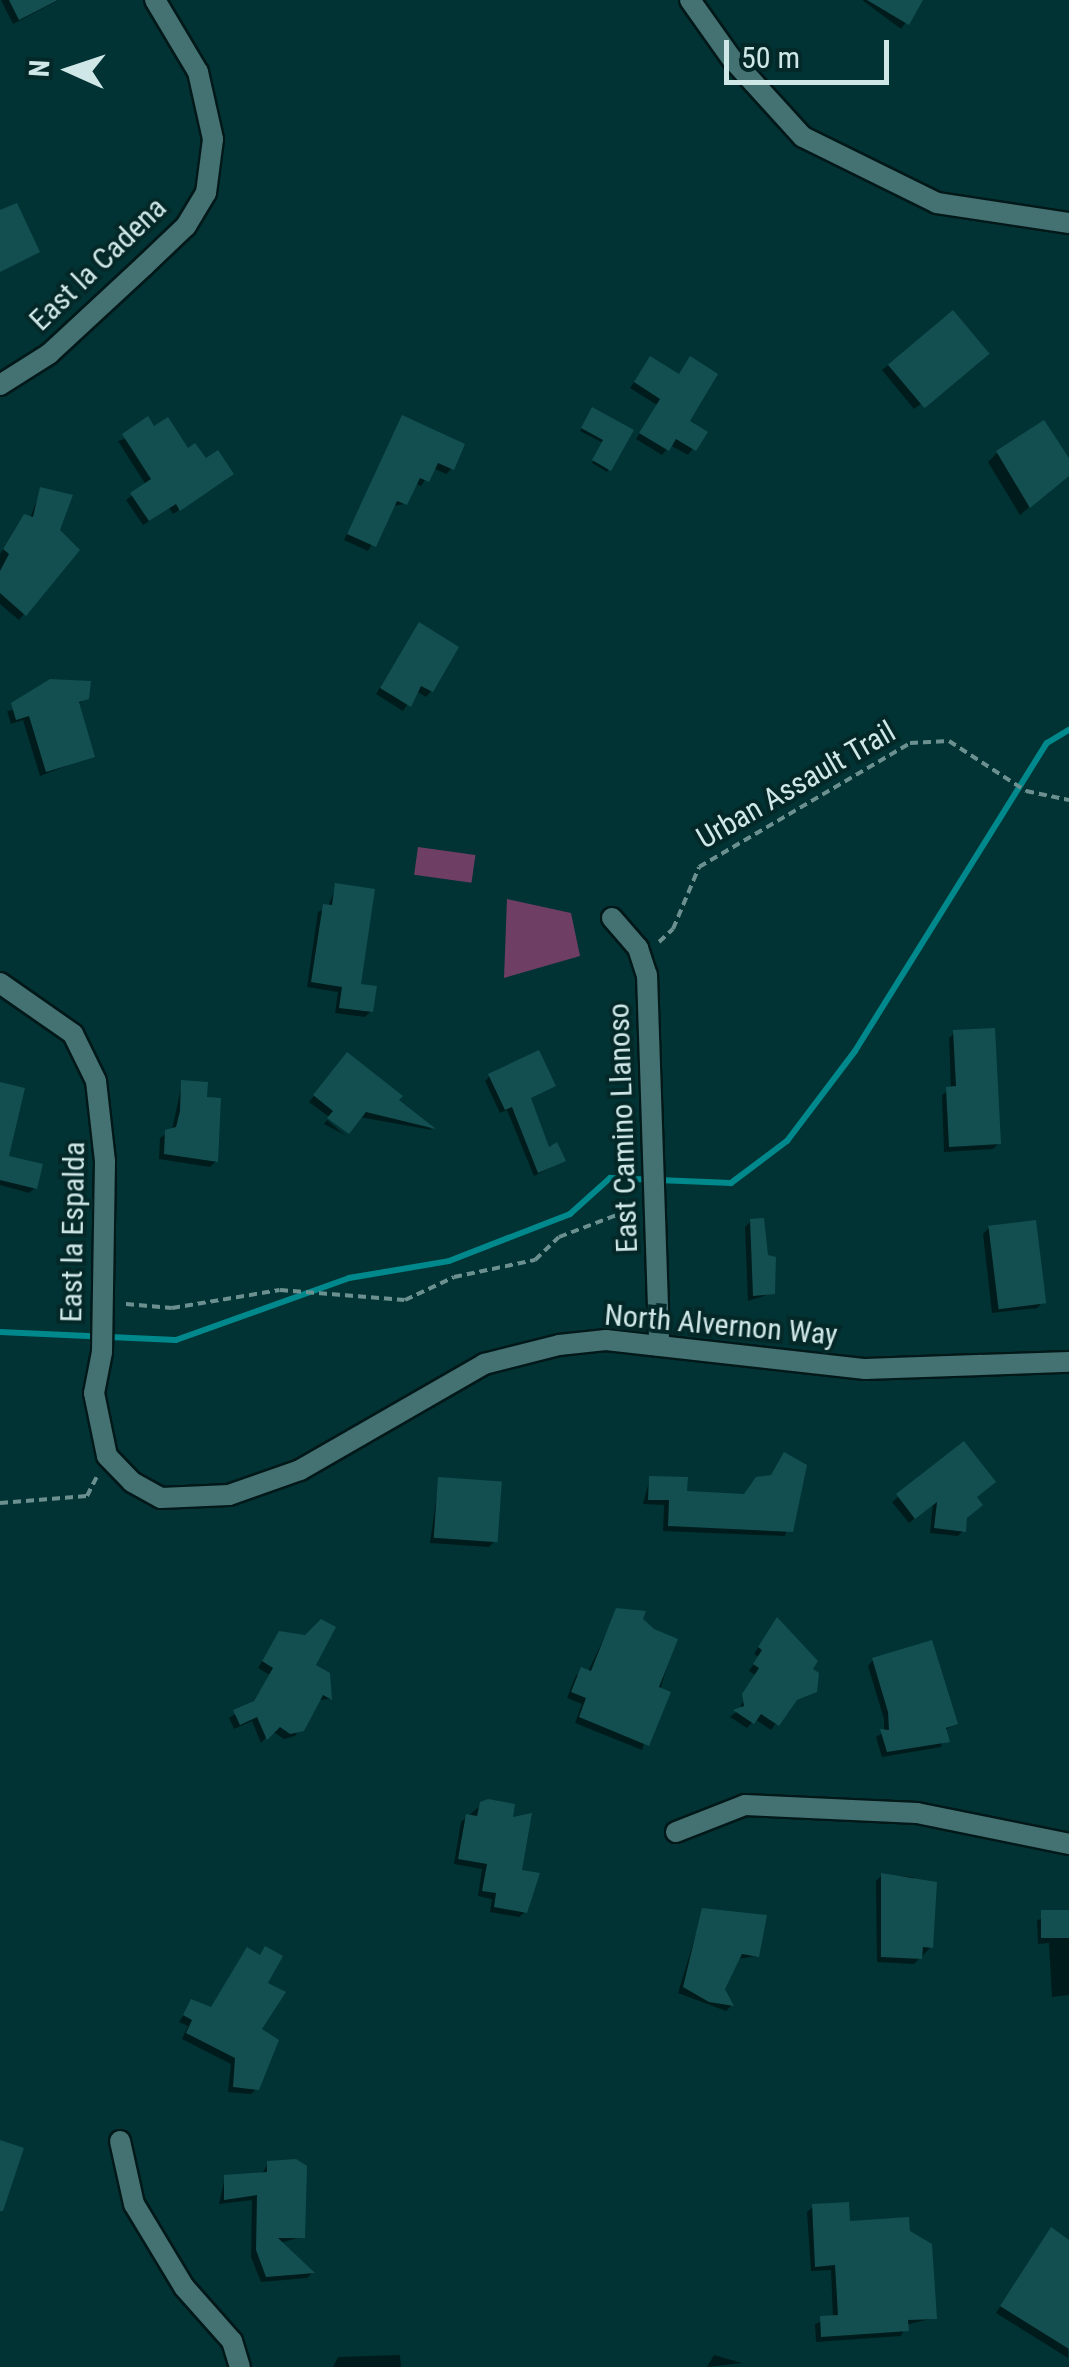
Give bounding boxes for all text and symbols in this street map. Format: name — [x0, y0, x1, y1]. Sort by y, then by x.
north arrow — [20, 20, 120, 120]
scale bar — [729, 20, 894, 82]
text: 50 m — [741, 40, 800, 75]
text: N — [23, 59, 56, 78]
street label: East la Cadena — [22, 190, 174, 338]
street label: Urban Assault Trail — [690, 713, 902, 857]
street label: East Camino Llanoso — [601, 1002, 645, 1254]
street label: East la Espalda — [53, 1141, 93, 1323]
street label: North Alvernon Way — [603, 1297, 839, 1353]

